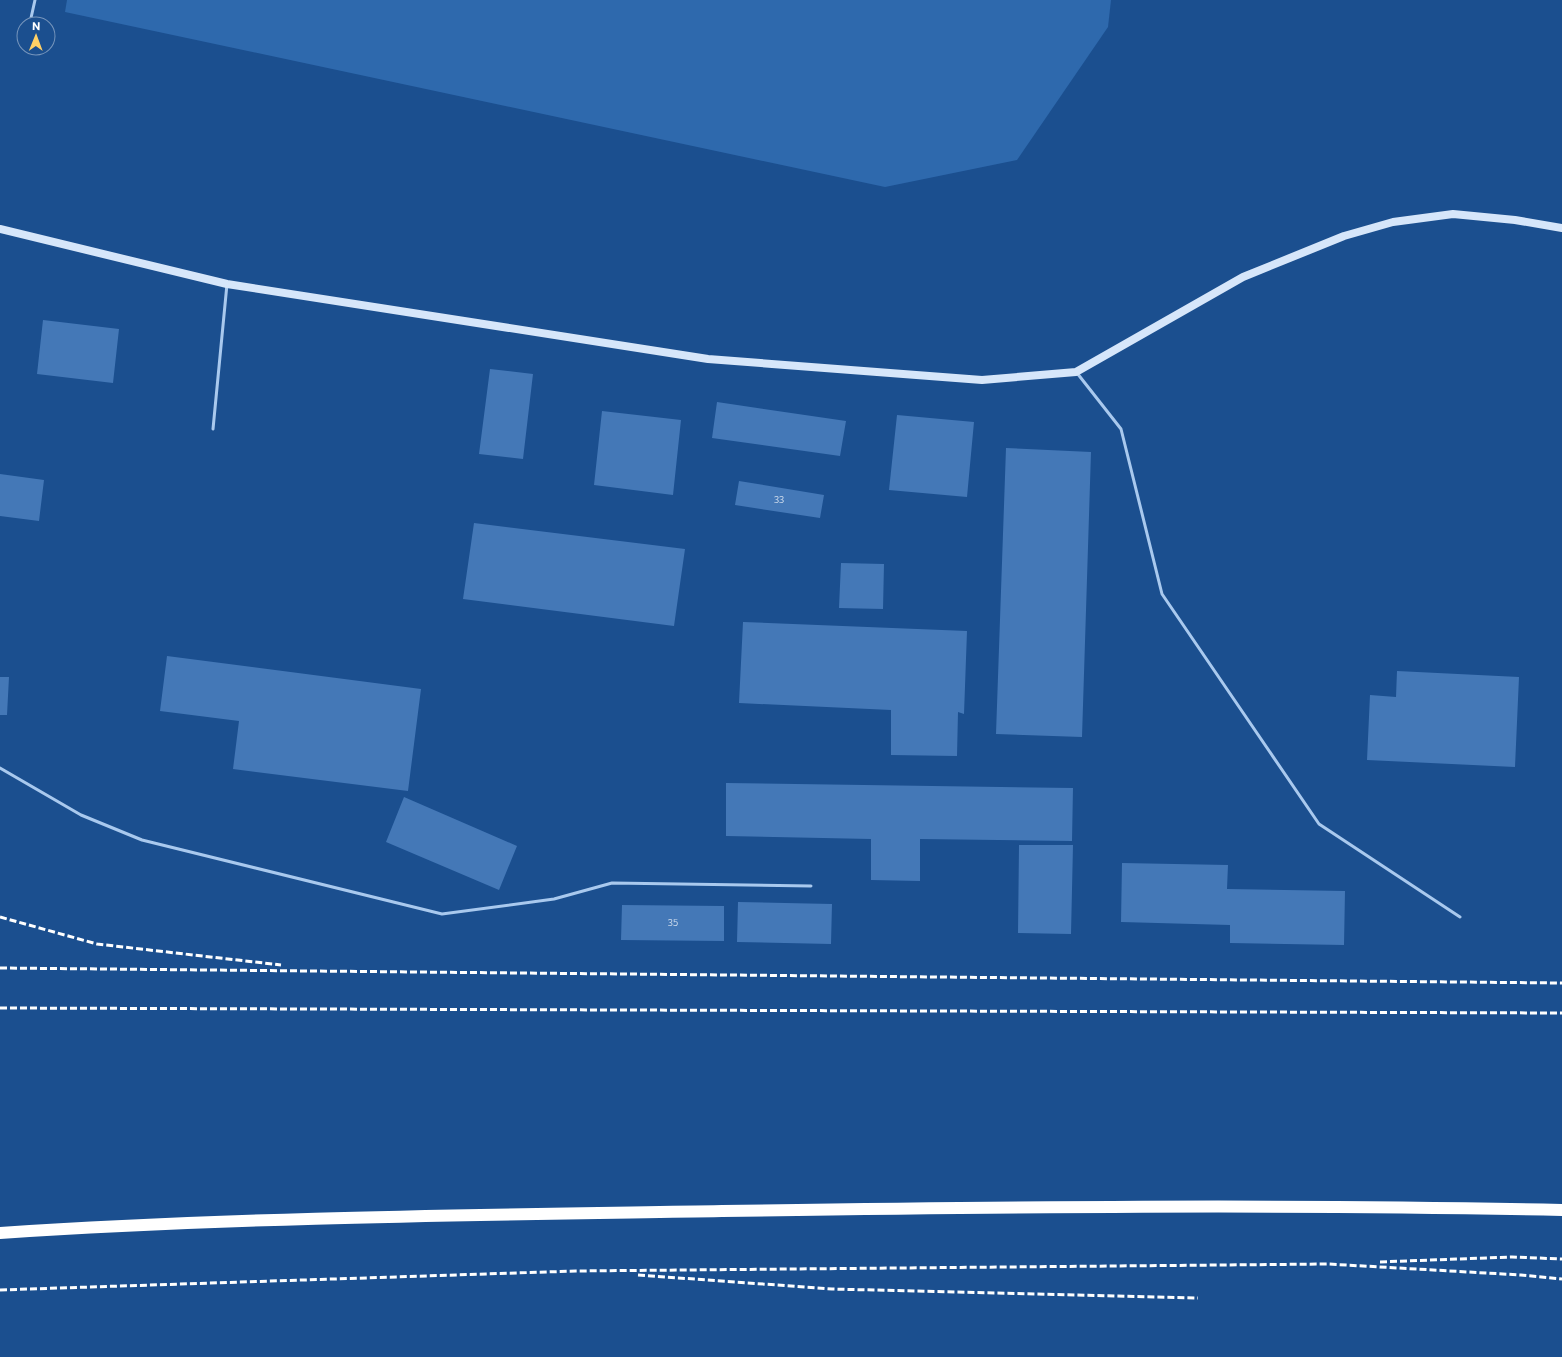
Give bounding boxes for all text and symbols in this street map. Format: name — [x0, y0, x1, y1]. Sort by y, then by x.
north arrow — [16, 16, 56, 56]
text: N — [32, 19, 40, 32]
house number: 33 — [774, 494, 784, 505]
house number: 35 — [668, 917, 678, 928]

